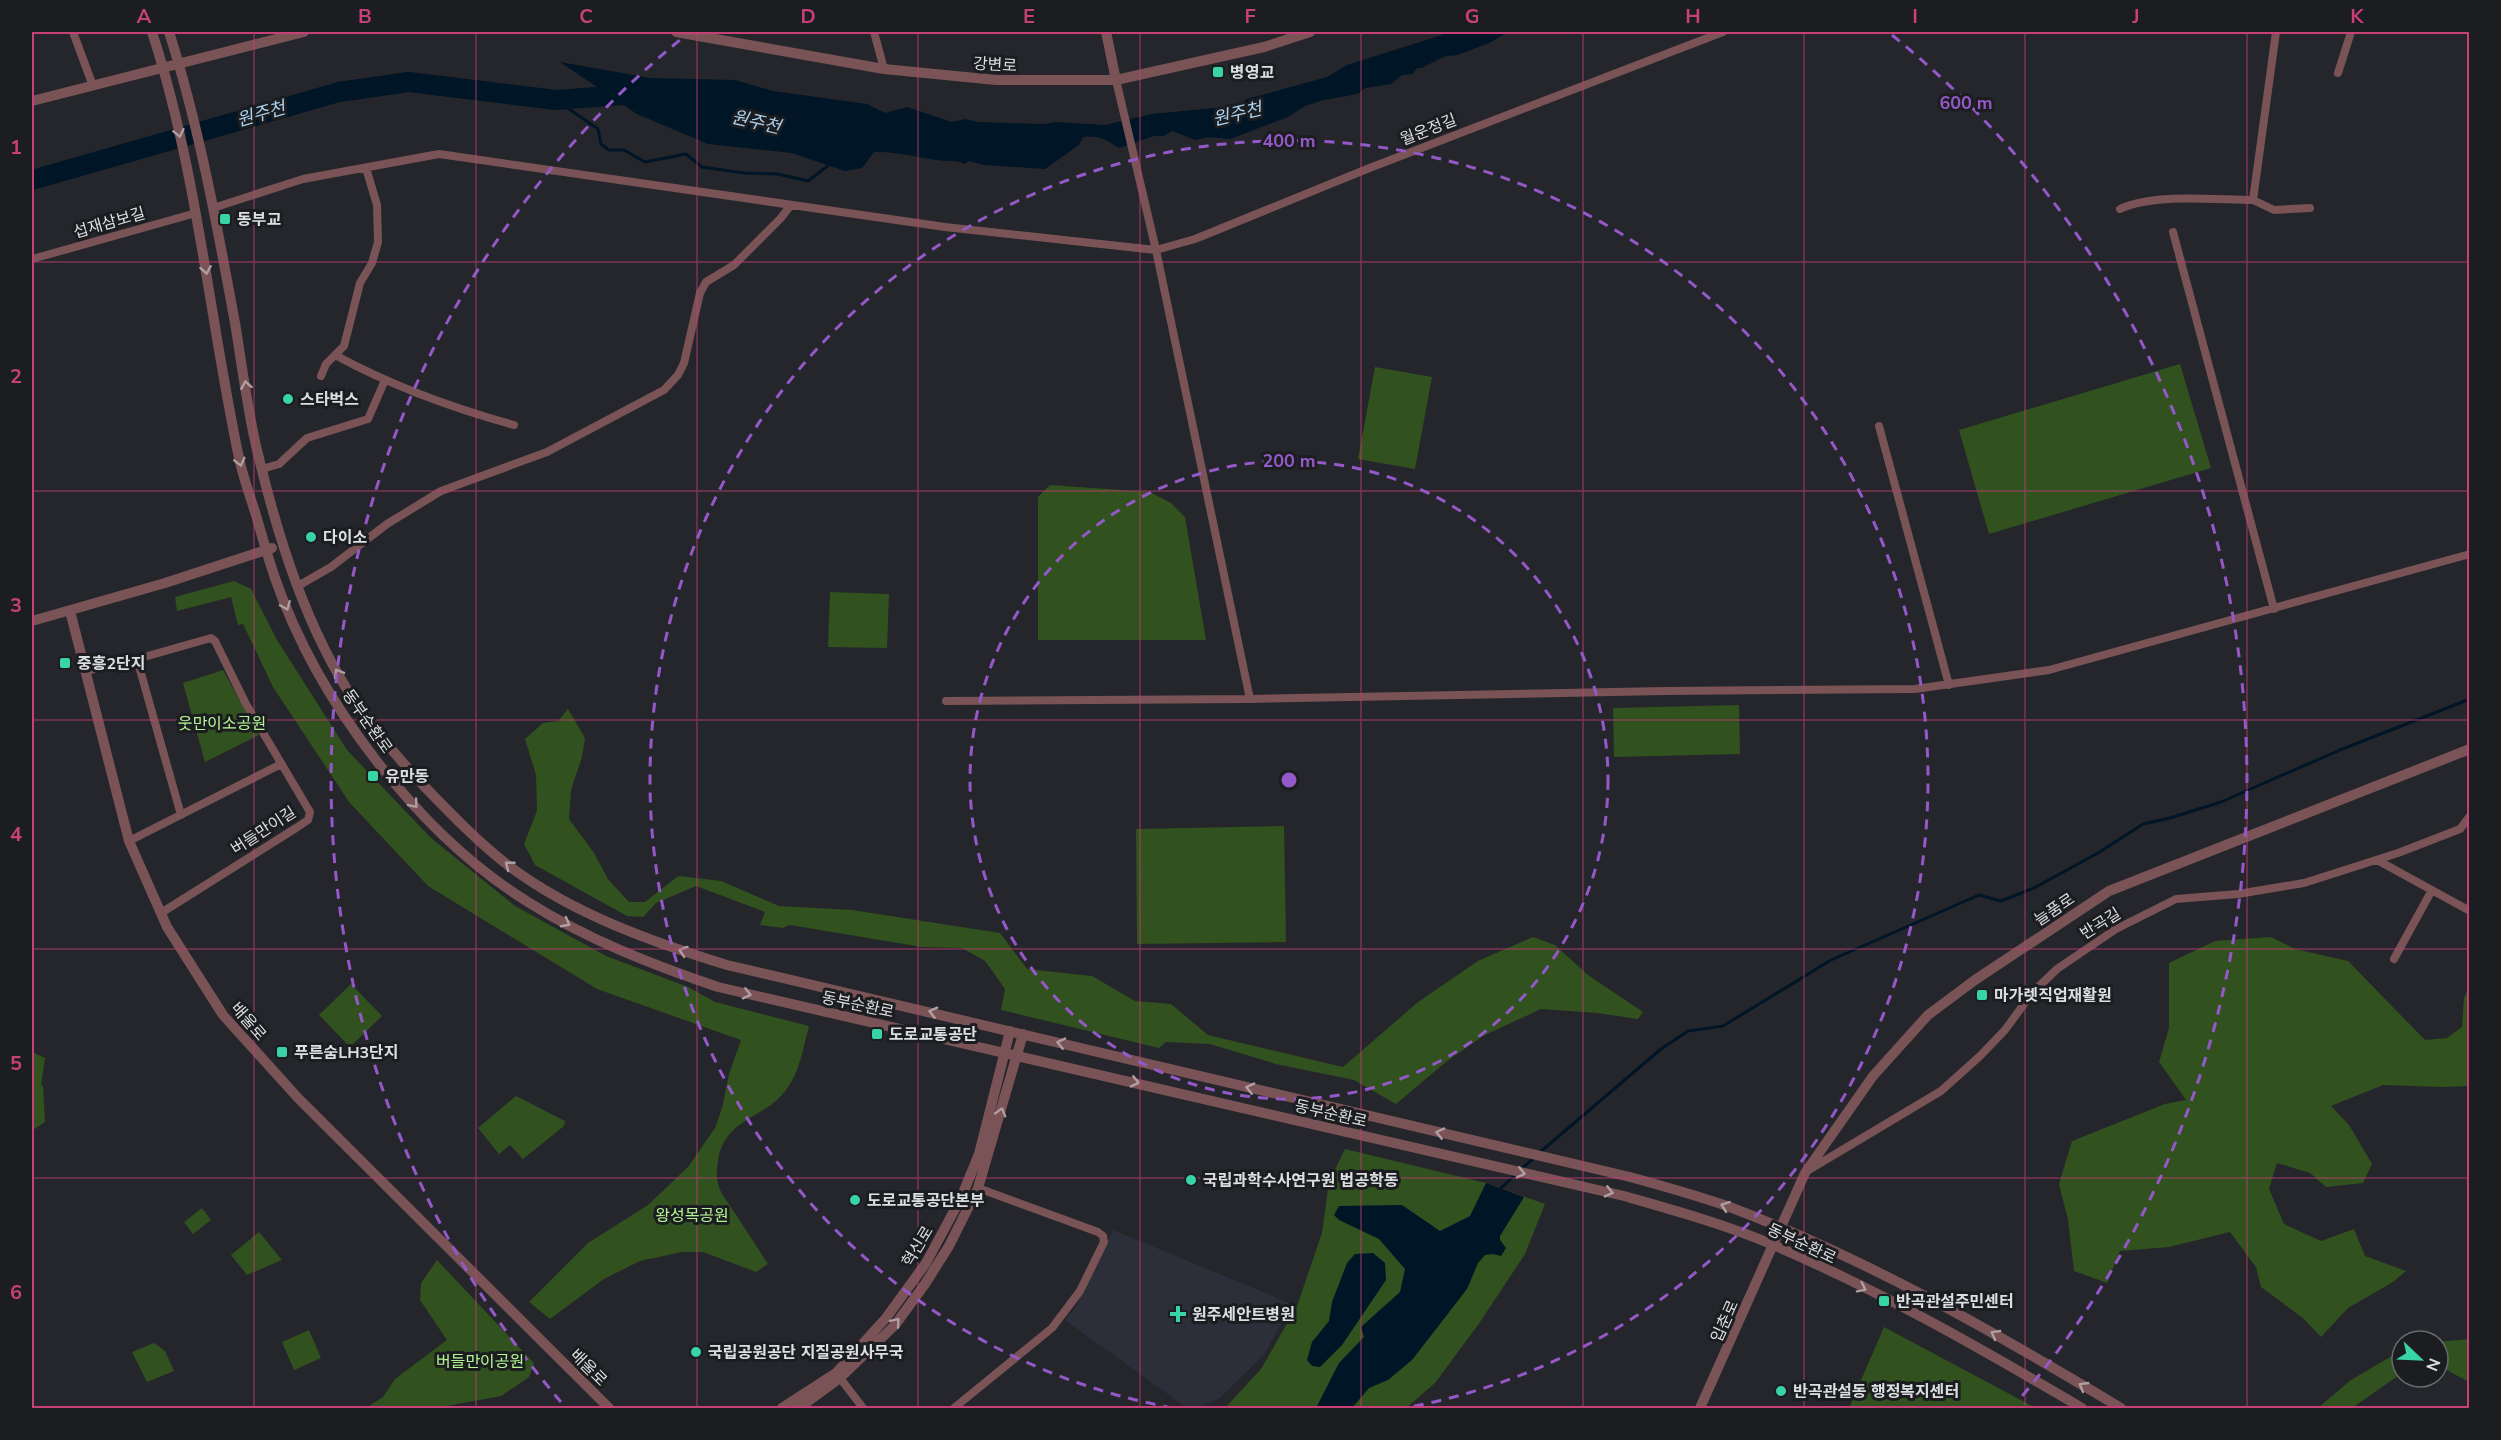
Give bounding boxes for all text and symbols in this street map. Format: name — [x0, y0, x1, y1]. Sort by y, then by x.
text: A — [137, 3, 152, 30]
text: B — [358, 3, 372, 30]
text: C — [579, 3, 593, 30]
text: D — [800, 3, 816, 30]
text: E — [1023, 3, 1035, 30]
text: F — [1244, 3, 1256, 30]
text: G — [1465, 3, 1479, 30]
text: H — [1685, 3, 1701, 30]
text: I — [1912, 3, 1918, 30]
text: J — [2131, 3, 2140, 30]
text: K — [2350, 3, 2364, 30]
street label: 강변로 — [972, 53, 1018, 77]
place label: 병영교 — [1230, 62, 1274, 84]
marker: 병영교 — [1211, 65, 1225, 79]
text: 600 m — [1939, 91, 1993, 115]
water label: 원주천 — [234, 95, 291, 132]
water label: 원주천 — [1210, 96, 1266, 131]
water label: 원주천 — [729, 105, 785, 140]
street label: 월운정길 — [1397, 109, 1460, 151]
one-way arrow — [171, 128, 184, 138]
text: 400 m — [1262, 129, 1316, 153]
text: 1 — [10, 134, 22, 161]
street label: 섭재삼보길 — [71, 202, 148, 244]
place label: 동부교 — [237, 209, 281, 231]
marker: 동부교 — [218, 212, 232, 226]
one-way arrow — [199, 265, 212, 275]
text: 2 — [10, 363, 22, 390]
one-way arrow — [240, 381, 252, 390]
place label: 스타벅스 — [300, 389, 359, 411]
marker: 스타벅스 — [281, 392, 295, 406]
text: 200 m — [1262, 449, 1316, 473]
one-way arrow — [233, 457, 246, 467]
place label: 다이소 — [323, 527, 367, 549]
marker: 다이소 — [304, 530, 318, 544]
text: 3 — [10, 592, 22, 619]
one-way arrow — [279, 599, 291, 610]
place label: 중흥2단지 — [77, 653, 145, 675]
marker: 중흥2단지 — [58, 656, 72, 670]
one-way arrow — [334, 669, 345, 679]
street label: 동부순환로 — [337, 685, 397, 758]
park label: 웃만이소공원 — [178, 713, 266, 735]
place label: 유만동 — [385, 766, 429, 788]
marker: 유만동 — [366, 769, 380, 783]
centre of rings — [1279, 770, 1299, 790]
one-way arrow — [406, 797, 417, 808]
street label: 버들만이길 — [227, 802, 300, 860]
text: 4 — [10, 821, 22, 848]
one-way arrow — [504, 861, 515, 872]
street label: 늘품로 — [2030, 888, 2079, 931]
street label: 반곡길 — [2076, 903, 2125, 945]
one-way arrow — [560, 916, 571, 928]
one-way arrow — [678, 945, 689, 958]
place label: 마가렛직업재활원 — [1994, 985, 2112, 1007]
one-way arrow — [742, 987, 752, 1000]
street label: 동부순환로 — [820, 987, 896, 1023]
marker: 마가렛직업재활원 — [1975, 988, 1989, 1002]
street label: 배울로 — [225, 998, 271, 1046]
one-way arrow — [928, 1007, 939, 1019]
place label: 도로교통공단 — [889, 1024, 977, 1046]
marker: 도로교통공단 — [870, 1027, 884, 1041]
one-way arrow — [1056, 1037, 1066, 1050]
place label: 푸른숨LH3단지 — [294, 1042, 399, 1064]
marker: 푸른숨LH3단지 — [275, 1045, 289, 1059]
text: 5 — [10, 1050, 22, 1077]
one-way arrow — [1130, 1075, 1140, 1088]
one-way arrow — [1246, 1082, 1256, 1095]
street label: 동부순환로 — [1292, 1095, 1369, 1133]
one-way arrow — [993, 1107, 1006, 1117]
one-way arrow — [1435, 1128, 1445, 1141]
one-way arrow — [1516, 1165, 1526, 1178]
place label: 국립과학수사연구원 법공학동 — [1203, 1170, 1399, 1192]
marker: 국립과학수사연구원 법공학동 — [1184, 1173, 1198, 1187]
one-way arrow — [1604, 1185, 1614, 1198]
place label: 도로교통공단본부 — [867, 1190, 985, 1212]
marker: 도로교통공단본부 — [848, 1193, 862, 1207]
one-way arrow — [1720, 1200, 1731, 1213]
park label: 왕성목공원 — [655, 1205, 729, 1227]
street label: 동부순환로 — [1764, 1218, 1840, 1270]
street label: 혁신로 — [897, 1222, 939, 1271]
text: 6 — [10, 1279, 22, 1306]
one-way arrow — [1855, 1280, 1866, 1292]
place label: 반곡관설주민센터 — [1896, 1291, 2014, 1313]
marker: 반곡관설주민센터 — [1877, 1294, 1891, 1308]
street label: 입춘로 — [1706, 1297, 1744, 1346]
place label: 원주세안트병원 — [1192, 1304, 1295, 1326]
marker: 원주세안트병원 — [1169, 1305, 1187, 1323]
one-way arrow — [889, 1318, 900, 1329]
one-way arrow — [1990, 1329, 2001, 1341]
north arrow — [2390, 1329, 2450, 1389]
place label: 국립공원공단 지질공원사무국 — [708, 1342, 904, 1364]
street label: 배울로 — [565, 1344, 612, 1391]
marker: 국립공원공단 지질공원사무국 — [689, 1345, 703, 1359]
park label: 버들만이공원 — [436, 1351, 524, 1373]
text: N — [2420, 1355, 2445, 1374]
place label: 반곡관설동 행정복지센터 — [1793, 1381, 1959, 1403]
one-way arrow — [2079, 1381, 2089, 1393]
marker: 반곡관설동 행정복지센터 — [1774, 1384, 1788, 1398]

